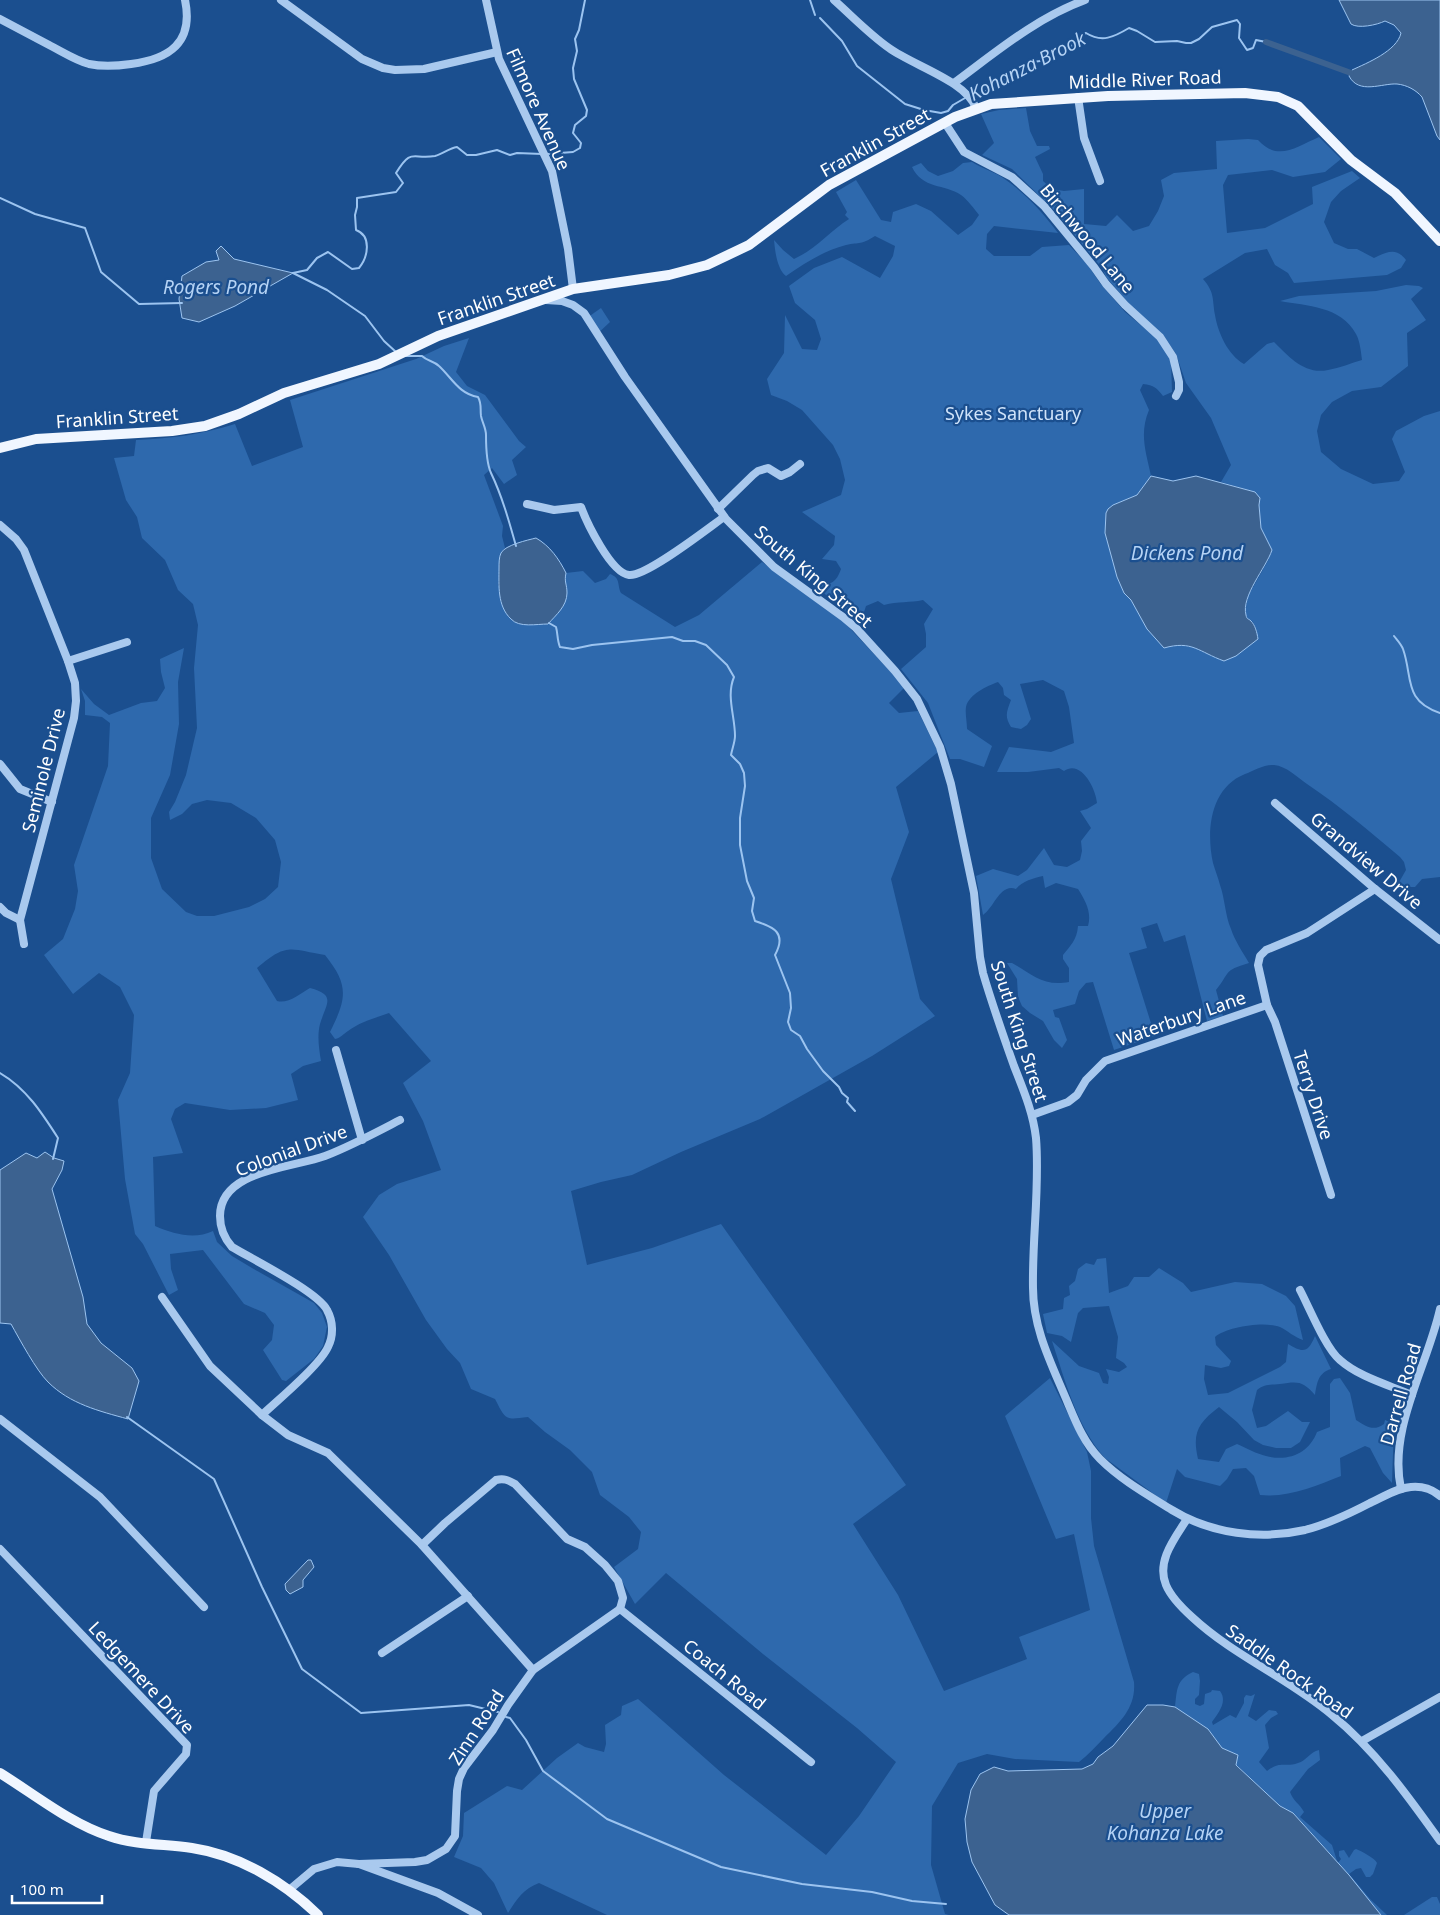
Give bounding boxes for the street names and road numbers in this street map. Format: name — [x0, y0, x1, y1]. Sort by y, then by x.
street label: Filmore Avenue — [501, 44, 577, 174]
street label: Middle River Road — [1068, 64, 1222, 94]
street label: Franklin Street — [816, 102, 935, 182]
street label: Birchwood Lane — [1035, 178, 1141, 298]
street label: Franklin Street — [434, 268, 558, 330]
street label: Franklin Street — [55, 401, 179, 433]
street label: South King Street — [750, 520, 878, 633]
street label: Seminole Drive — [16, 705, 70, 835]
street label: Grandview Drive — [1306, 806, 1428, 914]
street label: South King Street — [986, 957, 1054, 1105]
street label: Waterbury Lane — [1113, 985, 1249, 1051]
street label: Terry Drive — [1288, 1047, 1340, 1143]
street label: Colonial Drive — [232, 1119, 350, 1181]
street label: Darrell Road — [1374, 1340, 1426, 1448]
street label: Ledgemere Drive — [84, 1616, 200, 1738]
street label: Saddle Rock Road — [1222, 1618, 1358, 1724]
street label: Coach Road — [679, 1633, 771, 1715]
street label: Zinn Road — [443, 1685, 509, 1769]

